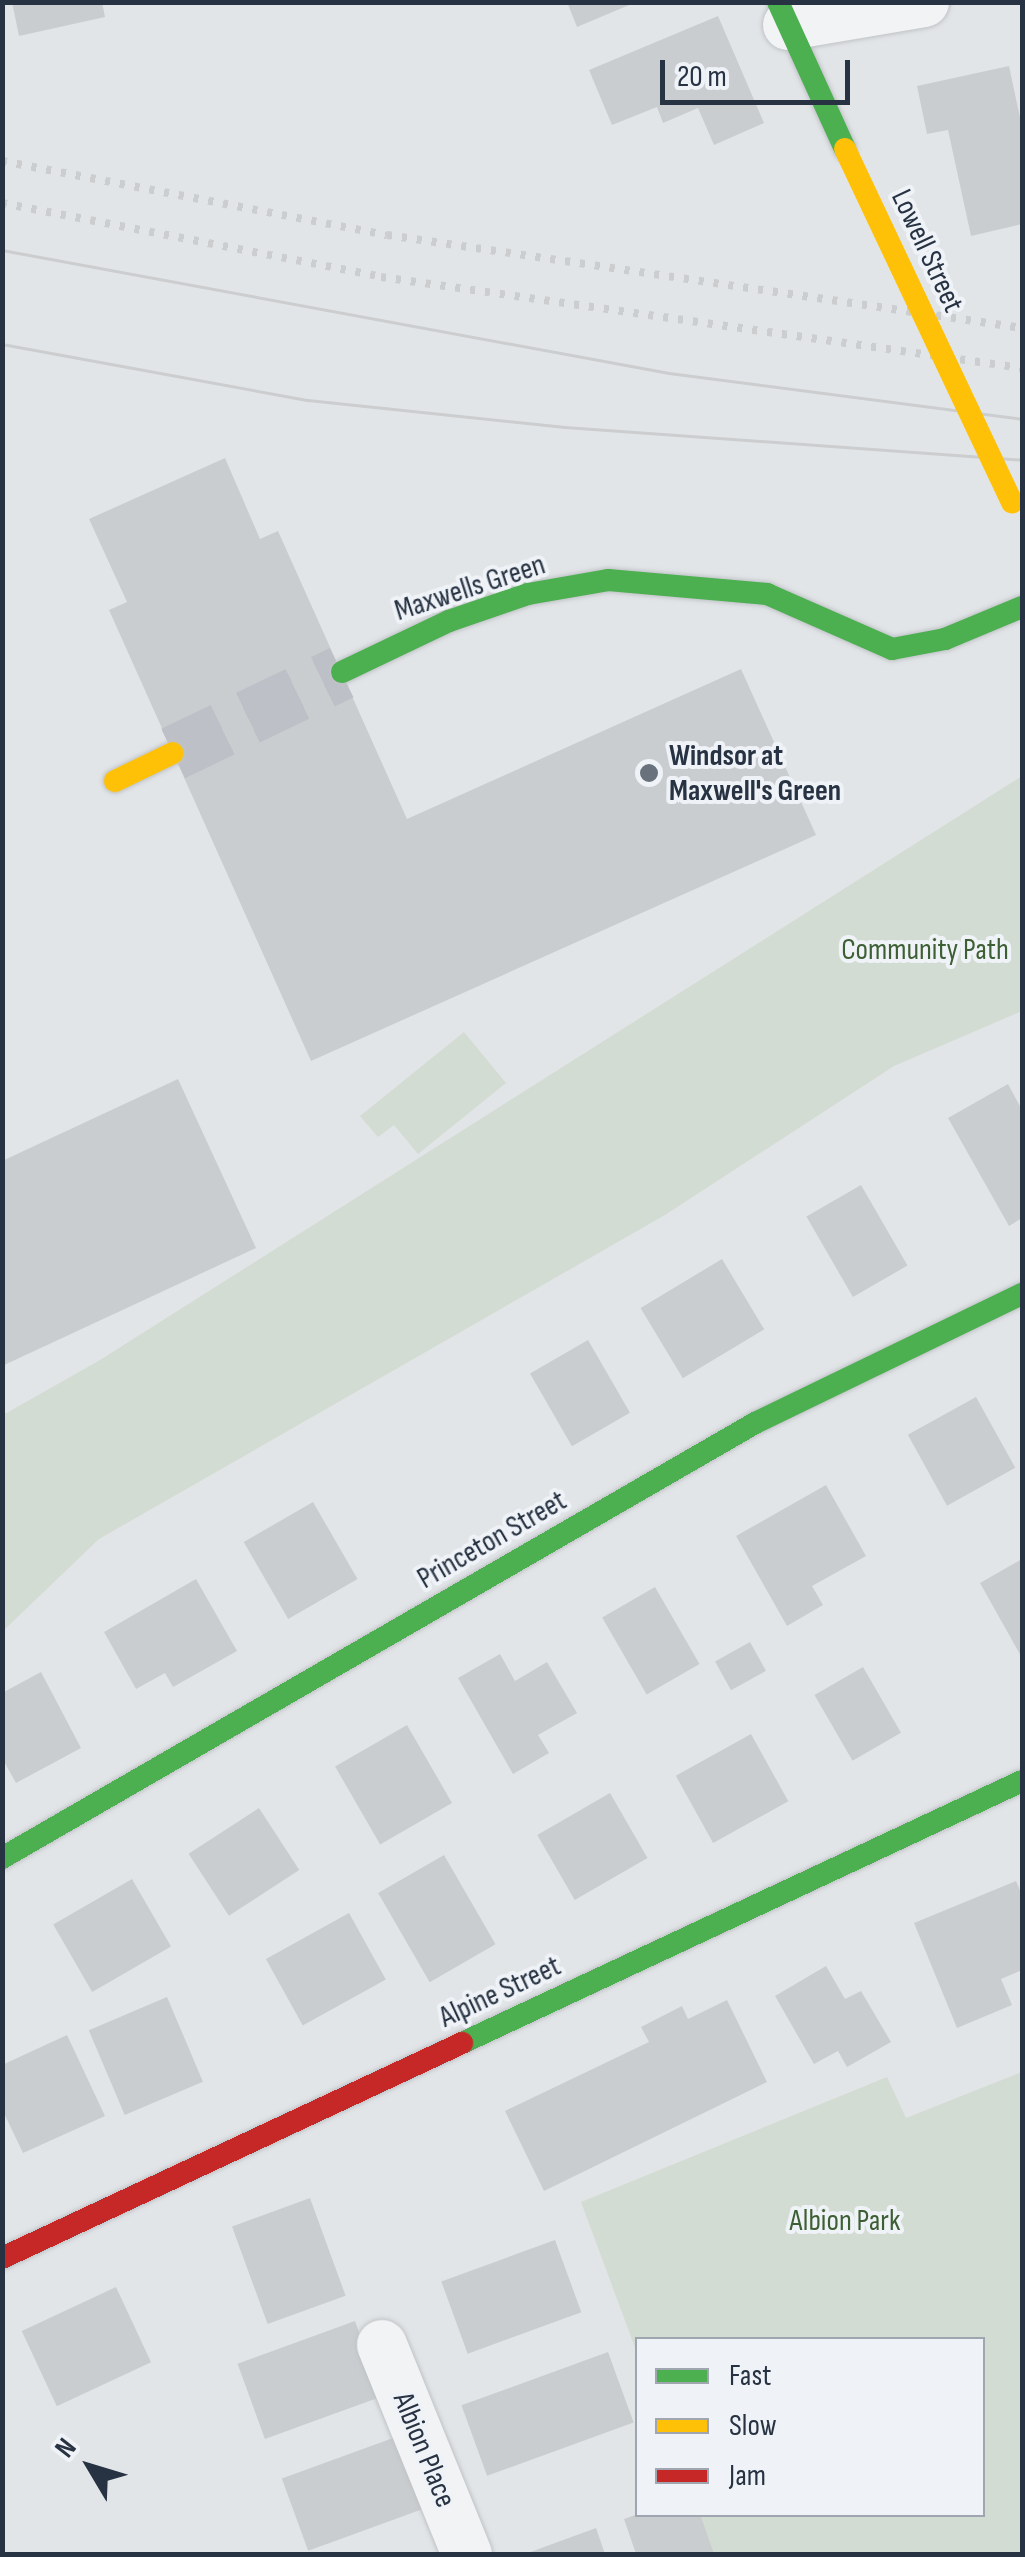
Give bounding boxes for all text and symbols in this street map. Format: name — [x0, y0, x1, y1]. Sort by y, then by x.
scale bar — [665, 40, 855, 102]
text: 20 m — [677, 59, 727, 95]
street label: Lowell Street — [883, 184, 971, 318]
street label: Maxwells Green — [390, 547, 550, 629]
place label: Windsor at Maxwell's Green — [669, 738, 841, 808]
marker: Windsor at Maxwell's Green — [638, 762, 660, 784]
park label: Community Path — [841, 932, 1009, 968]
street label: Princeton Street — [411, 1483, 573, 1597]
street label: Alpine Street — [434, 1948, 566, 2036]
park label: Albion Park — [790, 2203, 900, 2239]
legend — [635, 2337, 985, 2517]
text: Fast — [729, 2358, 771, 2394]
street label: Albion Place — [385, 2387, 463, 2513]
text: Slow — [729, 2408, 777, 2444]
north arrow — [40, 2417, 140, 2517]
text: N — [48, 2432, 84, 2464]
text: Jam — [729, 2458, 766, 2494]

